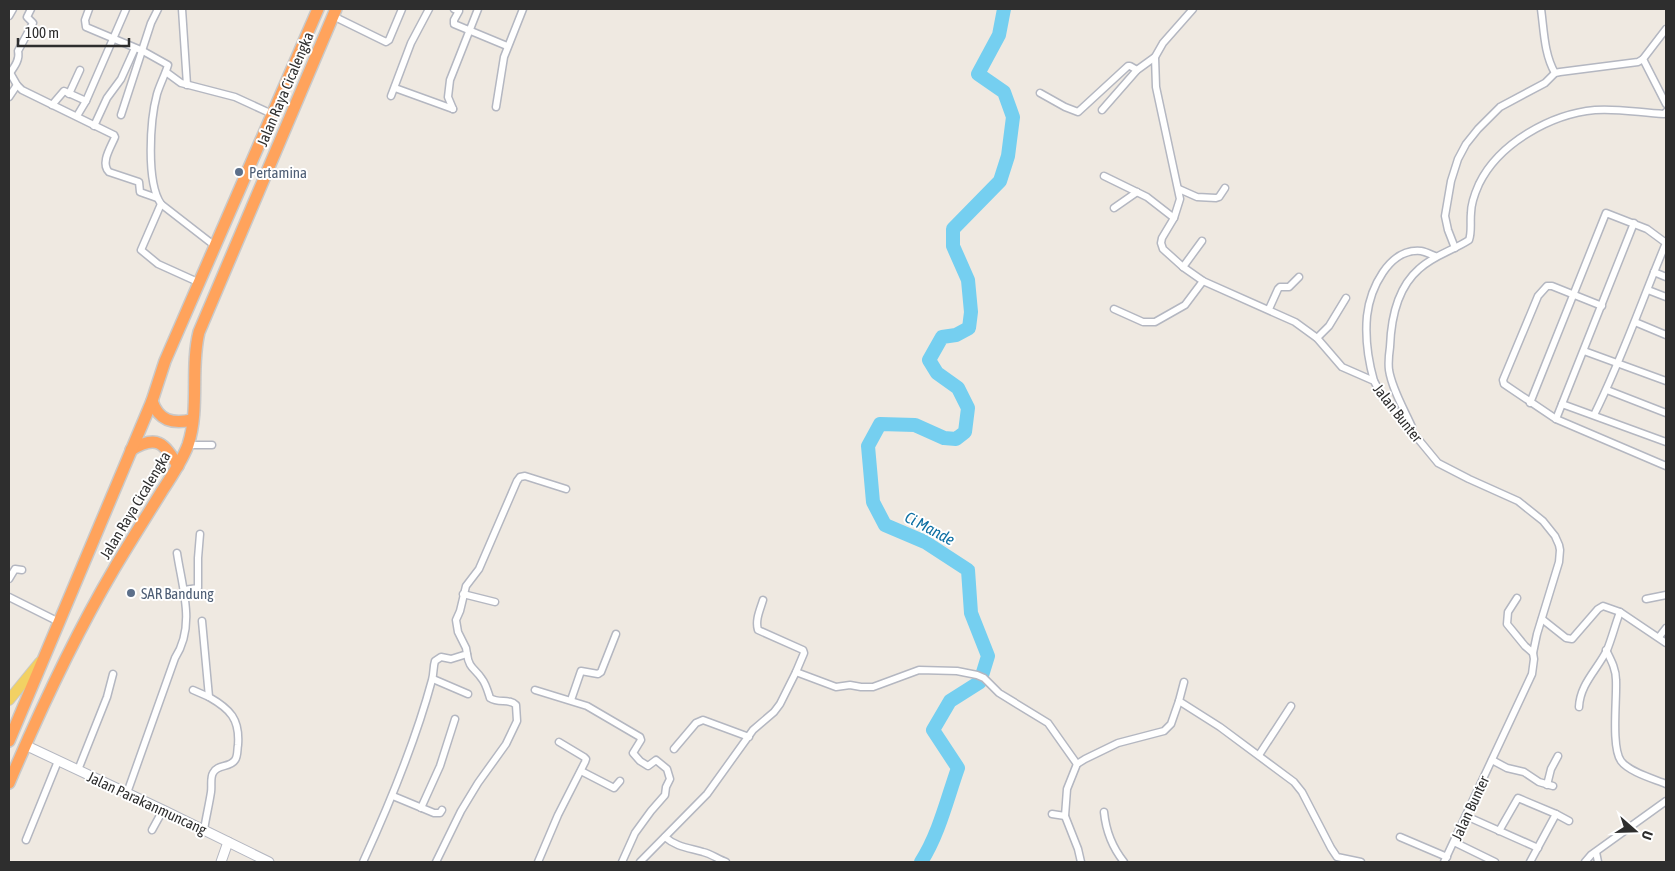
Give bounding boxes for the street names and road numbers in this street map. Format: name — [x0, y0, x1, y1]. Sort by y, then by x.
street label: Jalan Raya Cicalengka — [253, 29, 317, 149]
street label: Jalan Bunter — [1370, 381, 1426, 446]
street label: Jalan Raya Cicalengka — [96, 448, 174, 562]
street label: Jalan Parakanmuncang — [85, 768, 210, 838]
street label: Jalan Bunter — [1448, 773, 1493, 843]

